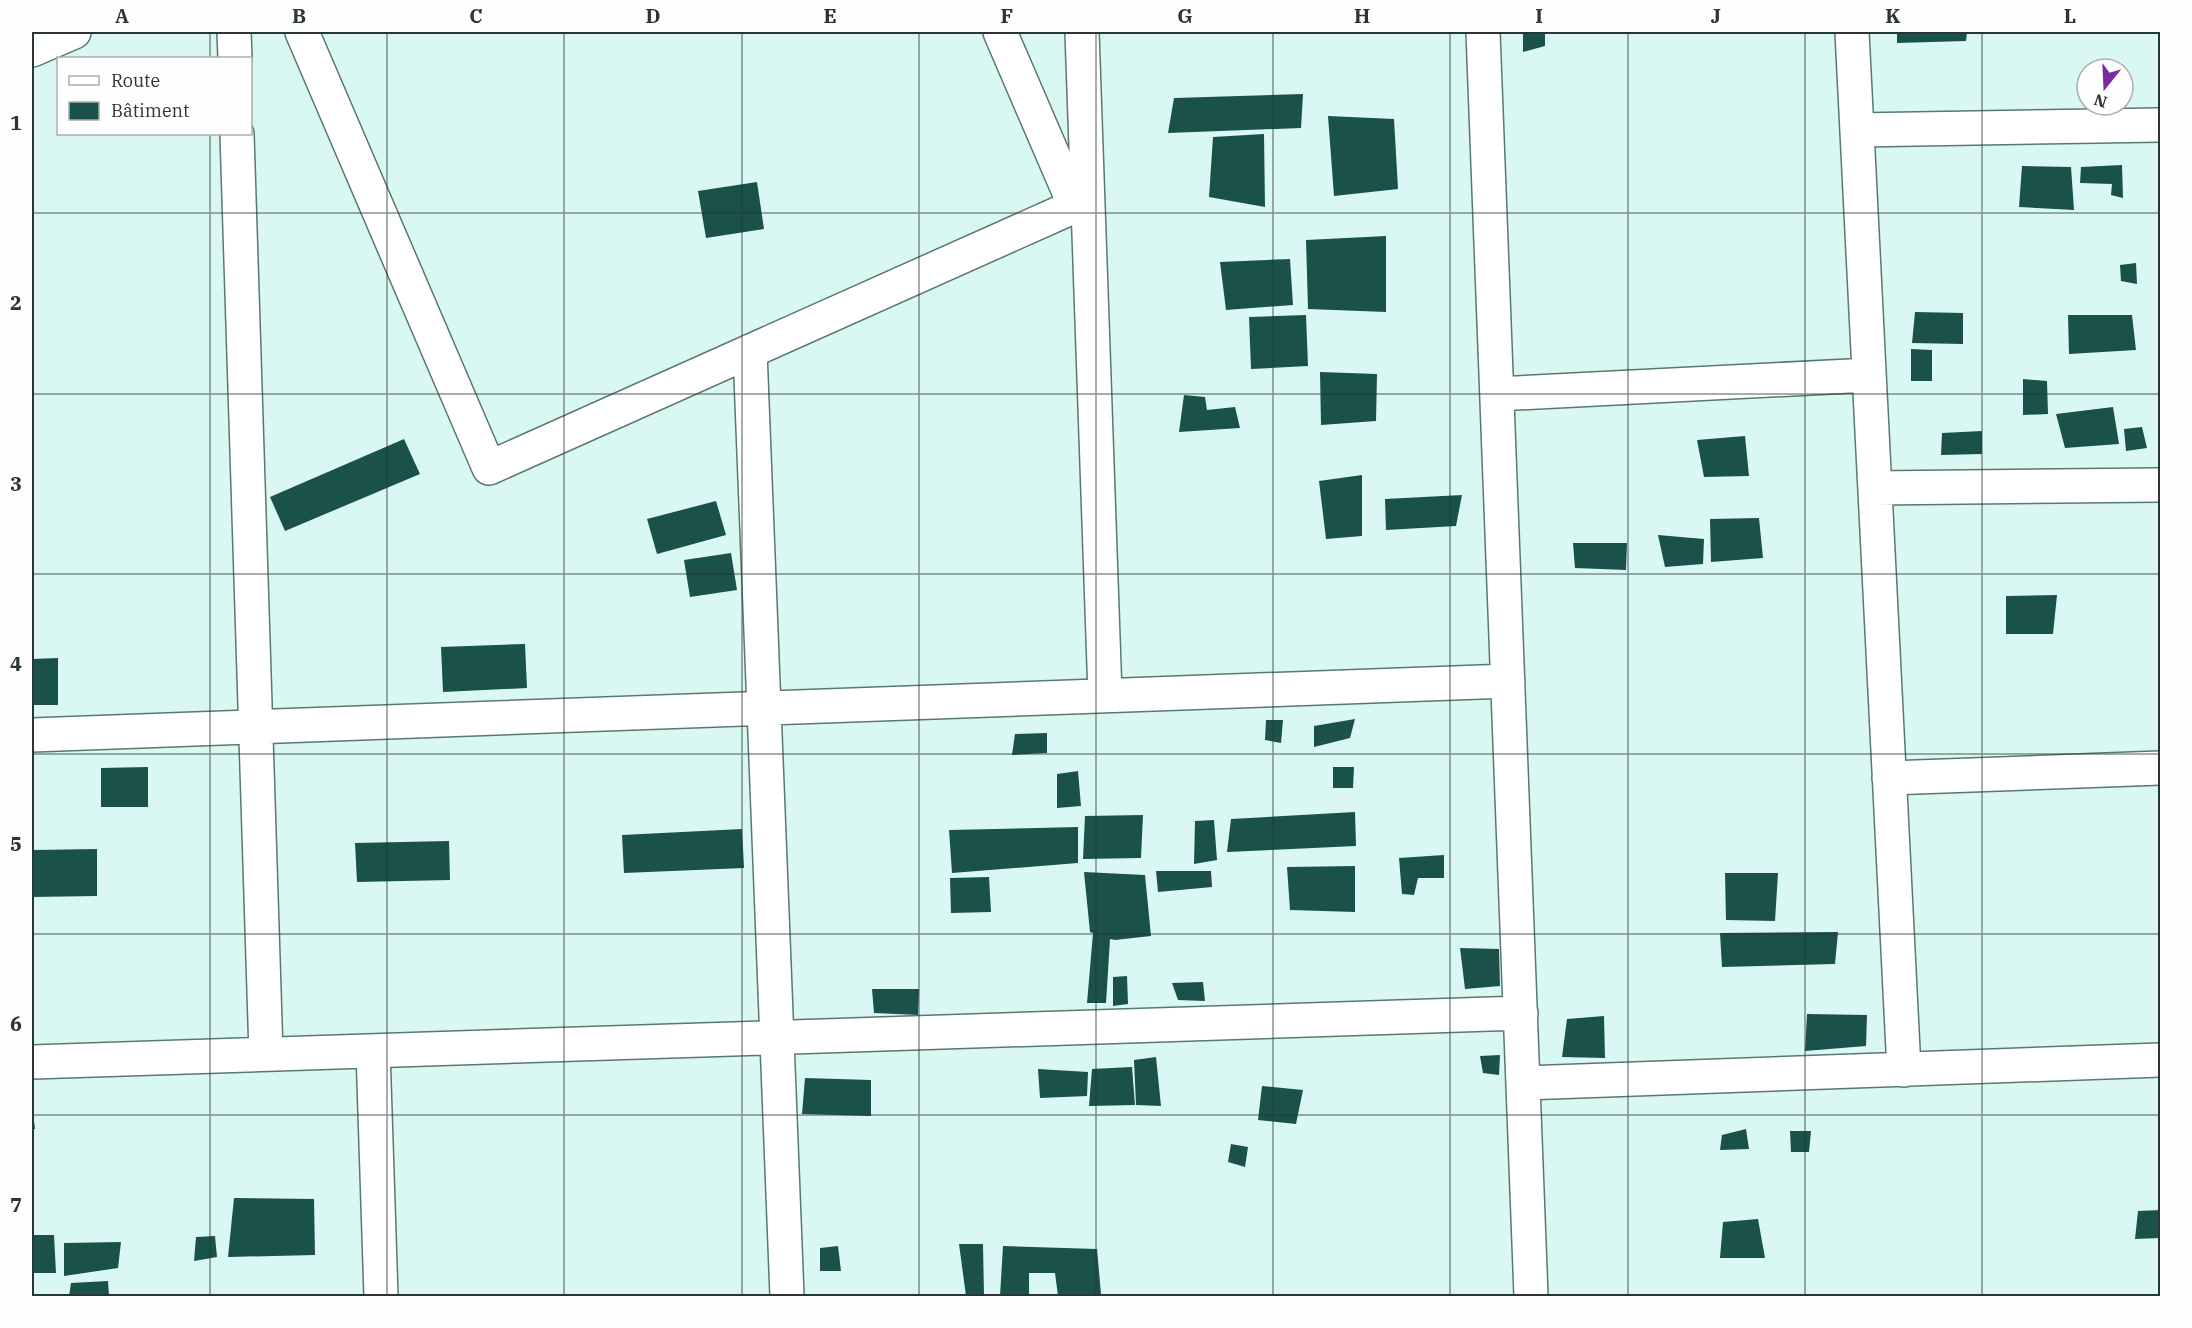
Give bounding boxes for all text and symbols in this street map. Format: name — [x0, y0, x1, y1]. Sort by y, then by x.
text: A — [115, 2, 129, 29]
text: B — [292, 2, 306, 29]
text: C — [469, 2, 483, 29]
text: D — [645, 2, 661, 29]
text: E — [823, 2, 837, 29]
text: F — [1001, 2, 1013, 29]
text: G — [1177, 2, 1193, 29]
text: H — [1354, 2, 1370, 29]
text: I — [1535, 2, 1543, 29]
text: J — [1711, 2, 1721, 29]
text: K — [1885, 2, 1901, 29]
text: L — [2064, 2, 2076, 29]
legend — [57, 57, 252, 135]
north arrow — [2075, 57, 2135, 117]
text: Route — [111, 69, 160, 92]
text: N — [2091, 90, 2109, 113]
text: Bâtiment — [111, 99, 189, 122]
text: 1 — [10, 109, 22, 136]
text: 2 — [10, 289, 22, 316]
text: 3 — [10, 470, 22, 497]
text: 4 — [10, 650, 22, 677]
text: 5 — [10, 830, 22, 857]
text: 6 — [10, 1010, 22, 1037]
text: 7 — [10, 1191, 22, 1218]

